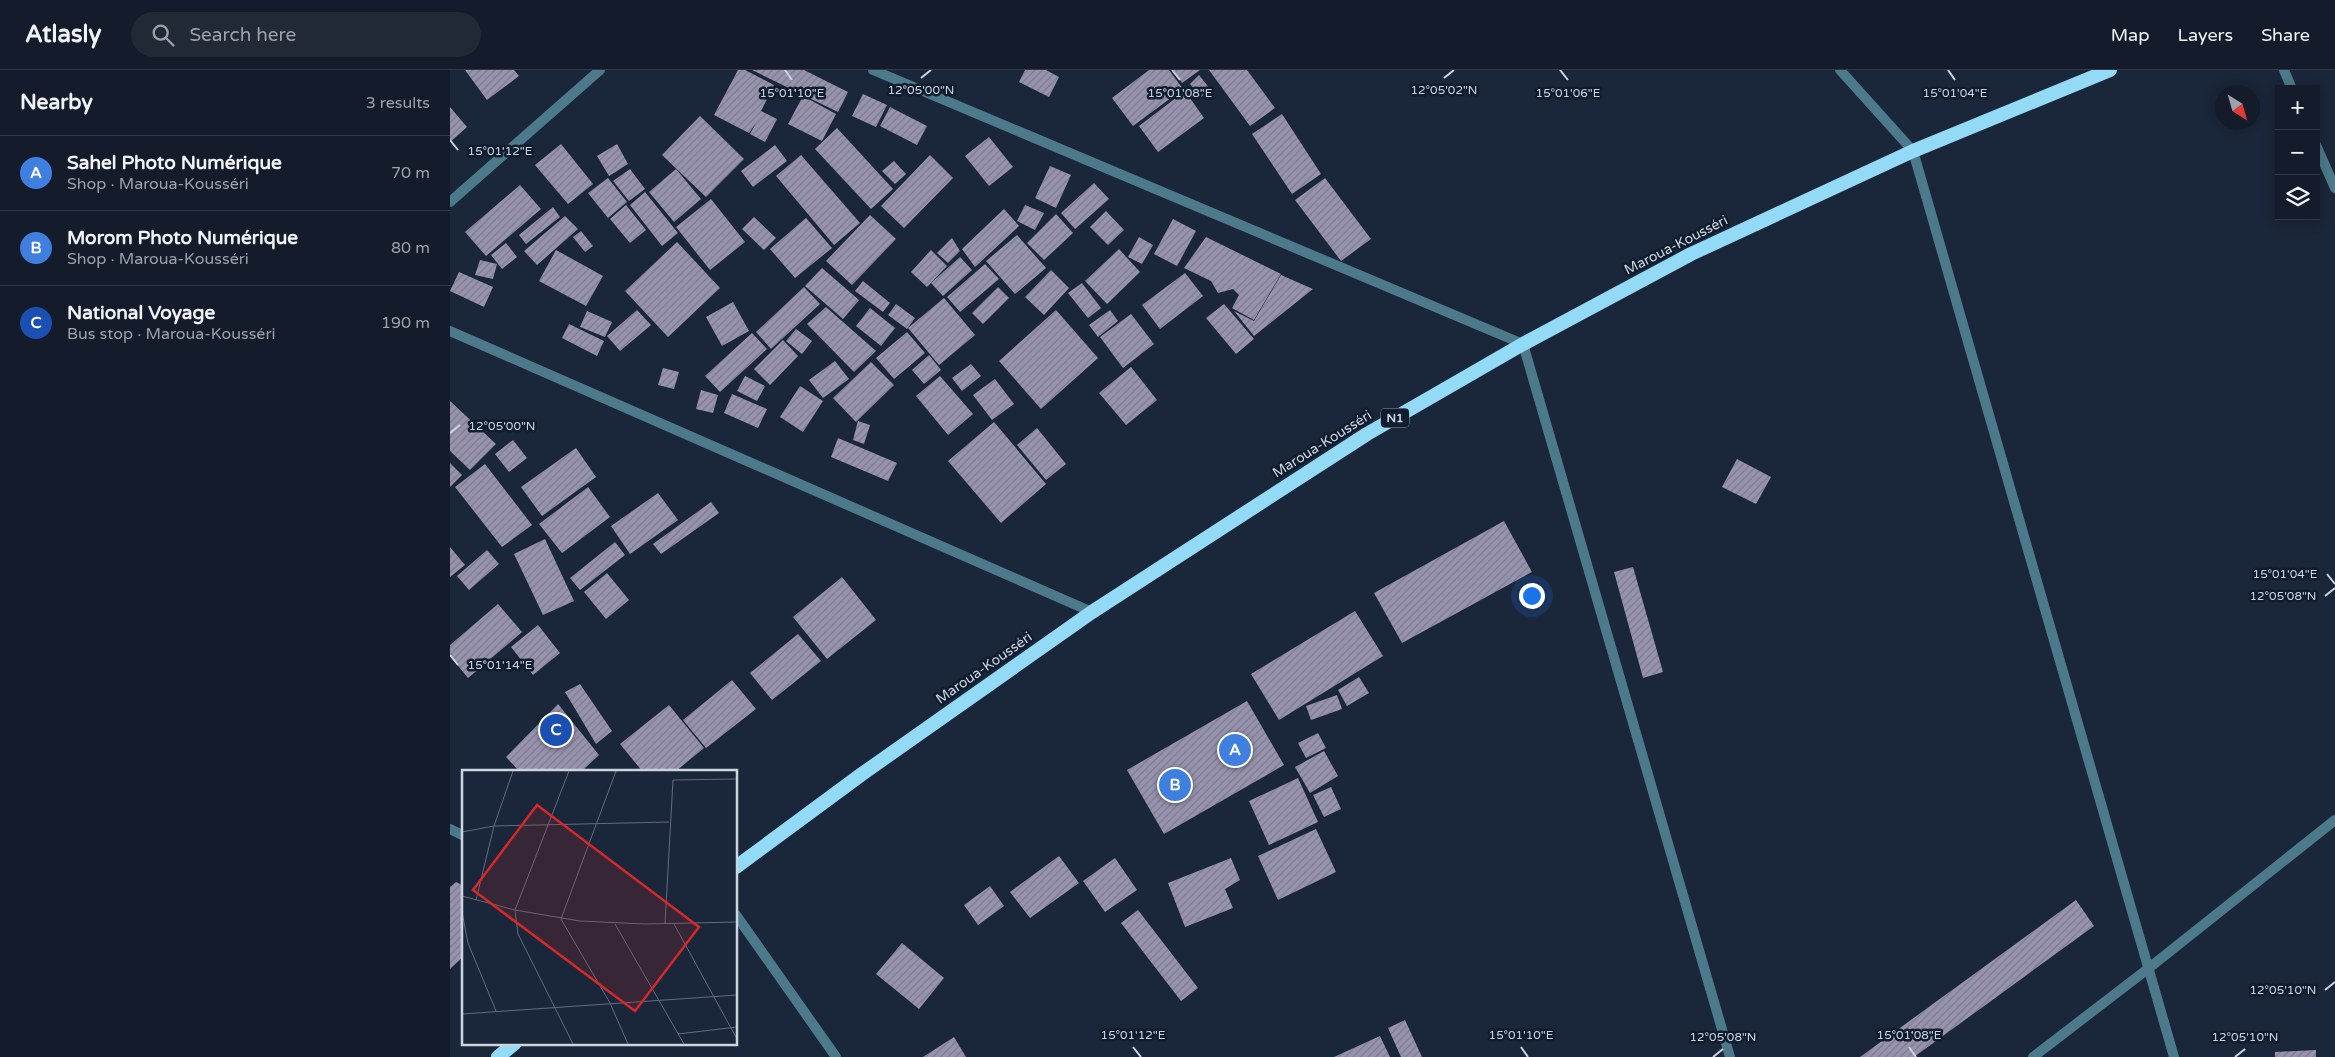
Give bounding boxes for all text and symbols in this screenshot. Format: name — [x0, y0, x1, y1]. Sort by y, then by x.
search box — [131, 12, 481, 57]
text: Atlasly — [25, 20, 101, 49]
icon: search — [149, 21, 177, 49]
text: Search here — [189, 24, 296, 46]
text: Map — [2111, 24, 2150, 46]
text: Layers — [2178, 24, 2233, 46]
text: Share — [2261, 24, 2310, 46]
text: 12°05'00"N — [888, 83, 955, 97]
text: 12°05'02"N — [1411, 83, 1478, 97]
north arrow — [2215, 85, 2260, 130]
map controls — [2275, 85, 2320, 220]
button: + — [2275, 85, 2320, 130]
text: 15°01'10"E — [760, 86, 825, 100]
text: 15°01'08"E — [1148, 86, 1213, 100]
text: 15°01'06"E — [1536, 86, 1601, 100]
text: 15°01'04"E — [1923, 86, 1988, 100]
text: Nearby — [20, 90, 93, 115]
text: 3 results — [366, 93, 430, 113]
button: − — [2275, 130, 2320, 175]
text: 15°01'12"E — [468, 144, 533, 158]
text: Sahel Photo Numérique — [67, 152, 282, 174]
text: A — [30, 163, 42, 183]
text: 70 m — [391, 163, 430, 183]
text: Shop · Maroua-Kousséri — [67, 174, 249, 194]
button: layers — [2275, 175, 2320, 220]
street label: Maroua-Kousséri — [1621, 212, 1731, 278]
text: Morom Photo Numérique — [67, 227, 298, 249]
text: B — [30, 238, 42, 258]
text: 80 m — [391, 238, 430, 258]
text: Shop · Maroua-Kousséri — [67, 249, 249, 269]
text: National Voyage — [67, 302, 215, 324]
text: C — [30, 313, 42, 333]
text: 190 m — [381, 313, 430, 333]
text: Bus stop · Maroua-Kousséri — [67, 324, 276, 344]
street label: Maroua-Kousséri — [1269, 407, 1375, 481]
road number: N1 — [1381, 408, 1409, 428]
text: 12°05'00"N — [469, 419, 536, 433]
text: 15°01'04"E — [2253, 567, 2318, 581]
your location — [1519, 583, 1545, 609]
text: 12°05'08"N — [2250, 589, 2317, 603]
street label: Maroua-Kousséri — [933, 628, 1035, 708]
text: 15°01'14"E — [468, 658, 533, 672]
pin: C — [540, 711, 572, 749]
pin: A — [1219, 731, 1251, 769]
pin: B — [1159, 766, 1191, 804]
inset map — [462, 770, 738, 1044]
text: 12°05'10"N — [2250, 983, 2317, 997]
text: 15°01'12"E — [1101, 1028, 1166, 1042]
text: 15°01'10"E — [1489, 1028, 1554, 1042]
text: 15°01'08"E — [1877, 1028, 1942, 1042]
text: 12°05'08"N — [1690, 1030, 1757, 1044]
text: 12°05'10"N — [2212, 1030, 2279, 1044]

